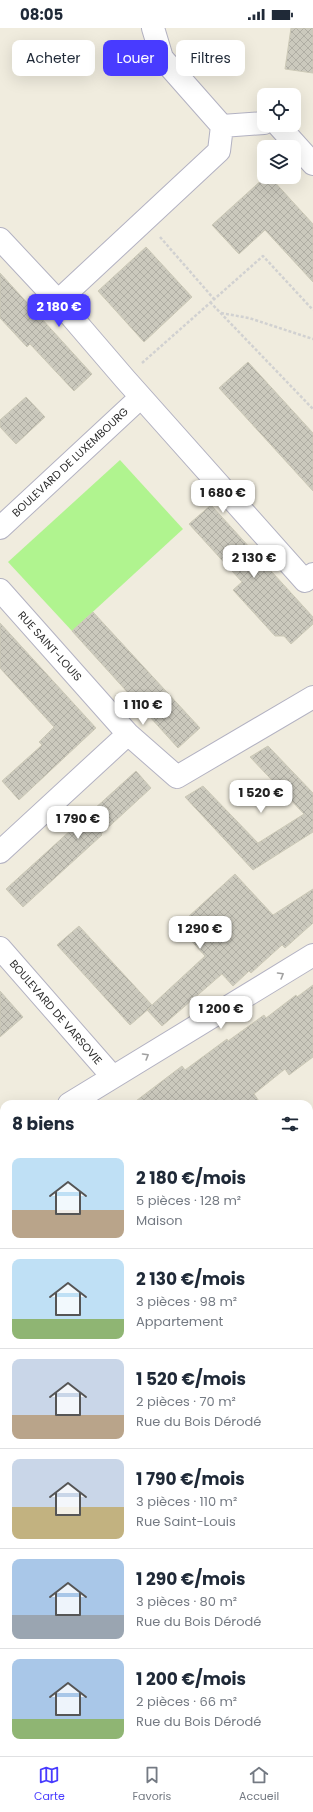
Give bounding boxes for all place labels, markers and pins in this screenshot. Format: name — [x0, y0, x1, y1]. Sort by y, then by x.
pin: 2 180 € — [22, 294, 96, 328]
pin: 1 680 € — [186, 480, 260, 514]
pin: 2 130 € — [217, 545, 291, 579]
pin: 1 110 € — [106, 692, 180, 726]
pin: 1 520 € — [224, 780, 298, 814]
pin: 1 790 € — [41, 806, 115, 840]
pin: 1 290 € — [163, 916, 237, 950]
pin: 1 200 € — [184, 996, 258, 1030]

